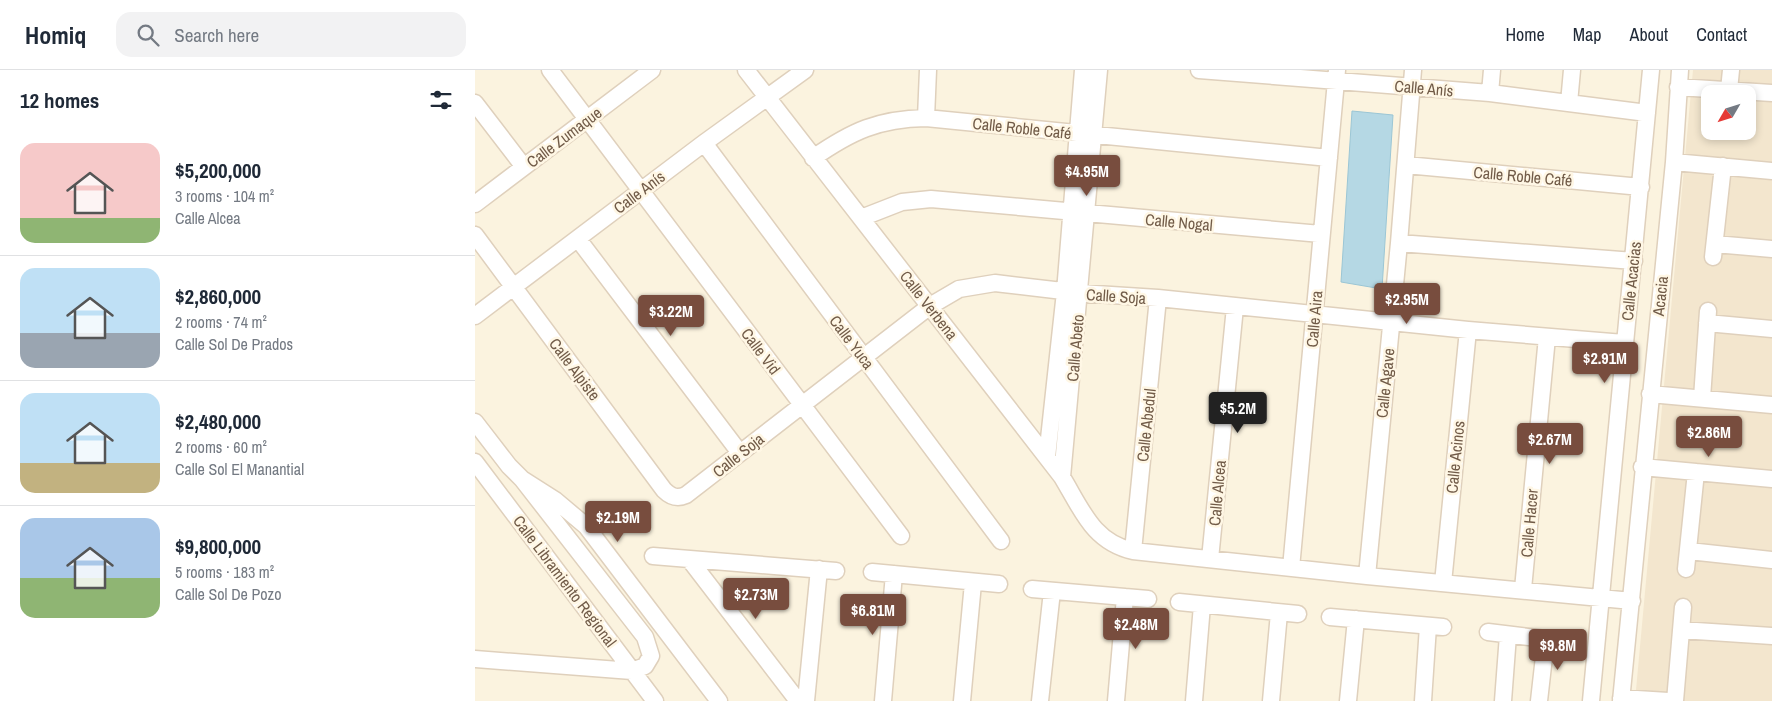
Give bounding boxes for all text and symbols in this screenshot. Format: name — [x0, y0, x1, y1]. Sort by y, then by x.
search box — [116, 12, 466, 57]
text: Homiq — [25, 19, 86, 51]
icon: search — [134, 21, 162, 49]
text: Search here — [174, 22, 259, 48]
text: Home — [1505, 22, 1545, 47]
text: Map — [1573, 22, 1602, 47]
text: About — [1630, 22, 1668, 47]
text: Contact — [1696, 22, 1747, 47]
street label: Calle Anís — [1394, 74, 1454, 102]
north arrow — [1701, 85, 1756, 140]
map controls — [1701, 85, 1756, 140]
text: 12 homes — [20, 86, 99, 115]
icon: filters — [427, 86, 455, 114]
street label: Calle Zumaque — [522, 101, 606, 173]
street label: Calle Roble Café — [972, 112, 1072, 144]
pin: $4.95M — [1046, 154, 1128, 197]
text: $5,200,000 — [175, 156, 261, 185]
text: $4.95M — [1065, 160, 1109, 182]
street label: Calle Roble Café — [1473, 161, 1573, 191]
icon: home — [60, 163, 120, 223]
street label: Calle Anís — [609, 165, 669, 219]
text: 3 rooms · 104 m² — [175, 185, 274, 207]
text: Calle Alcea — [175, 207, 241, 229]
street label: Calle Nogal — [1144, 208, 1214, 236]
street label: Calle Acacias — [1616, 240, 1646, 322]
street label: Calle Verbena — [895, 266, 963, 345]
street label: Acacia — [1647, 274, 1673, 318]
text: $2,860,000 — [175, 282, 261, 311]
pin: $2.95M — [1366, 282, 1448, 325]
street label: Calle Soja — [1085, 283, 1147, 309]
icon: home — [60, 288, 120, 348]
text: $2.95M — [1385, 288, 1429, 310]
street label: Calle Aira — [1301, 289, 1327, 348]
pin: $3.22M — [630, 294, 712, 337]
text: $3.22M — [649, 300, 693, 322]
street label: Calle Yuca — [824, 310, 880, 374]
text: 2 rooms · 74 m² — [175, 311, 267, 333]
street label: Calle Abeto — [1061, 314, 1089, 382]
street label: Calle Vid — [736, 323, 786, 379]
text: Calle Sol De Prados — [175, 333, 293, 355]
street label: Calle Alpiste — [544, 333, 606, 405]
pin: $2.91M — [1564, 342, 1646, 384]
street label: Calle Agave — [1370, 347, 1400, 419]
text: $2.91M — [1583, 347, 1627, 369]
street label: Calle Abedul — [1131, 387, 1161, 463]
pin: $5.2M — [1203, 392, 1273, 434]
text: $5.2M — [1220, 397, 1256, 419]
text: $2,480,000 — [175, 407, 261, 436]
icon: home — [60, 413, 120, 473]
pin: $2.86M — [1668, 416, 1750, 458]
street label: Calle Acinos — [1440, 420, 1470, 494]
text: $2.86M — [1687, 421, 1731, 443]
pin: $2.67M — [1509, 422, 1591, 465]
street label: Calle Soja — [708, 427, 769, 482]
text: $2.67M — [1528, 428, 1572, 450]
text: 2 rooms · 60 m² — [175, 436, 267, 458]
text: Calle Sol El Manantial — [175, 458, 304, 480]
street label: Calle Alcea — [1203, 459, 1231, 527]
street label: Calle Hacer — [1515, 487, 1543, 558]
pin: $2.19M — [577, 500, 659, 543]
text: $2.19M — [596, 506, 640, 528]
street label: Calle Libramiento Regional — [508, 511, 622, 651]
text: $9,800,000 — [175, 532, 261, 561]
icon: home — [60, 538, 120, 598]
text: 5 rooms · 183 m² — [175, 561, 274, 583]
pin: $2.73M — [715, 578, 797, 620]
text: Calle Sol De Pozo — [175, 583, 281, 605]
text: $2.73M — [734, 583, 778, 605]
pin: $6.81M — [832, 594, 914, 636]
text: $6.81M — [851, 599, 895, 621]
pin: $2.48M — [1095, 608, 1177, 650]
text: $2.48M — [1114, 613, 1158, 635]
pin: $9.8M — [1523, 628, 1593, 671]
text: $9.8M — [1540, 634, 1576, 656]

